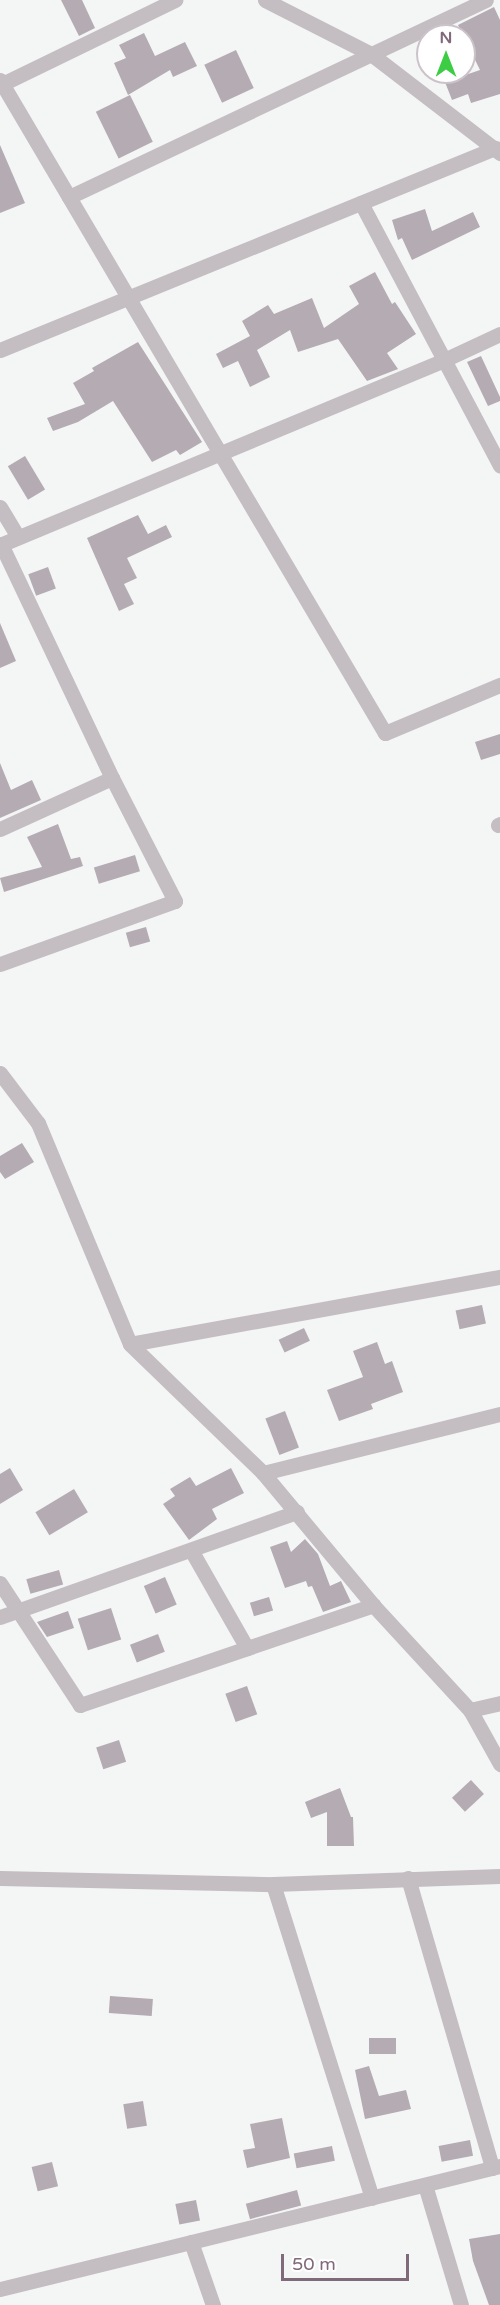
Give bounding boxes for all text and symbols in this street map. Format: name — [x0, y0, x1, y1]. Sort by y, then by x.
north arrow — [416, 24, 476, 84]
text: N — [440, 28, 452, 48]
scale bar — [284, 2242, 412, 2280]
text: 50 m — [292, 2253, 336, 2275]

